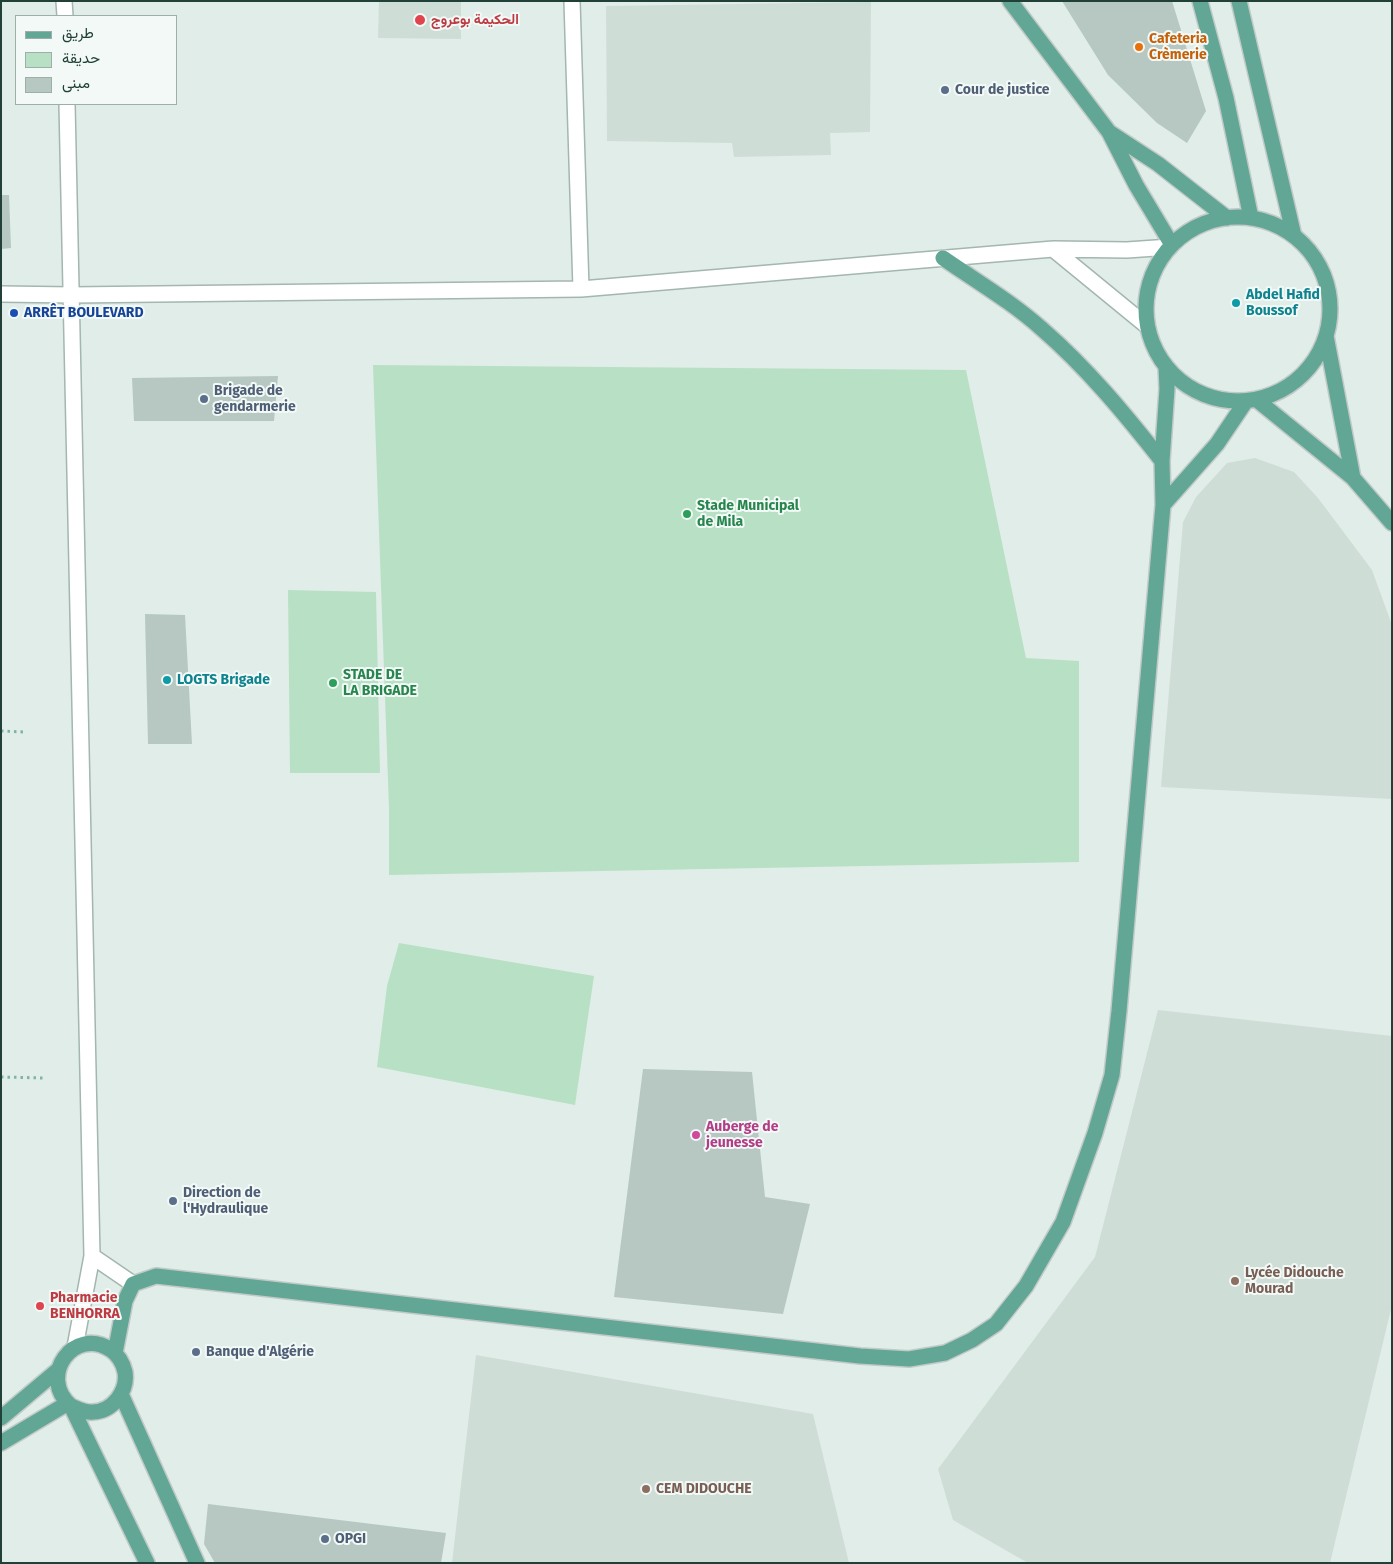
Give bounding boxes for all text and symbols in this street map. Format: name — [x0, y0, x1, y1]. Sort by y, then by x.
place label: الحكيمة بوعروج — [431, 12, 519, 28]
marker: الحكيمة بوعروج — [413, 13, 427, 27]
legend — [15, 15, 178, 105]
text: طريق — [62, 24, 94, 42]
place label: Cafeteria Crèmerie — [1149, 31, 1207, 64]
marker: Cafeteria Crèmerie — [1133, 41, 1145, 53]
text: حديقة — [62, 49, 100, 67]
text: مبنى — [62, 74, 90, 92]
place label: Cour de justice — [955, 82, 1050, 98]
marker: Cour de justice — [939, 84, 951, 96]
place label: Abdel Hafid Boussof — [1246, 287, 1320, 320]
marker: Abdel Hafid Boussof — [1230, 297, 1242, 309]
place label: ARRÊT BOULEVARD — [24, 305, 143, 321]
marker: ARRÊT BOULEVARD — [8, 307, 20, 319]
place label: Brigade de gendarmerie — [214, 383, 296, 416]
marker: Brigade de gendarmerie — [198, 393, 210, 405]
place label: Stade Municipal de Mila — [697, 498, 799, 530]
marker: Stade Municipal de Mila — [681, 508, 693, 520]
place label: STADE DE LA BRIGADE — [343, 667, 417, 700]
place label: LOGTS Brigade — [177, 672, 270, 688]
marker: LOGTS Brigade — [161, 674, 173, 686]
marker: STADE DE LA BRIGADE — [327, 677, 339, 689]
place label: Auberge de jeunesse — [706, 1119, 778, 1152]
marker: Auberge de jeunesse — [690, 1129, 702, 1141]
place label: Direction de l'Hydraulique — [183, 1185, 268, 1218]
marker: Direction de l'Hydraulique — [167, 1195, 179, 1207]
place label: Lycée Didouche Mourad — [1245, 1265, 1344, 1298]
marker: Lycée Didouche Mourad — [1229, 1275, 1241, 1287]
place label: Pharmacie BENHORRA — [50, 1290, 120, 1322]
marker: Pharmacie BENHORRA — [34, 1300, 46, 1312]
place label: Banque d'Algérie — [206, 1344, 314, 1360]
marker: Banque d'Algérie — [190, 1346, 202, 1358]
place label: CEM DIDOUCHE — [656, 1481, 752, 1497]
marker: CEM DIDOUCHE — [640, 1483, 652, 1495]
place label: OPGI — [335, 1531, 366, 1547]
marker: OPGI — [319, 1533, 331, 1545]

